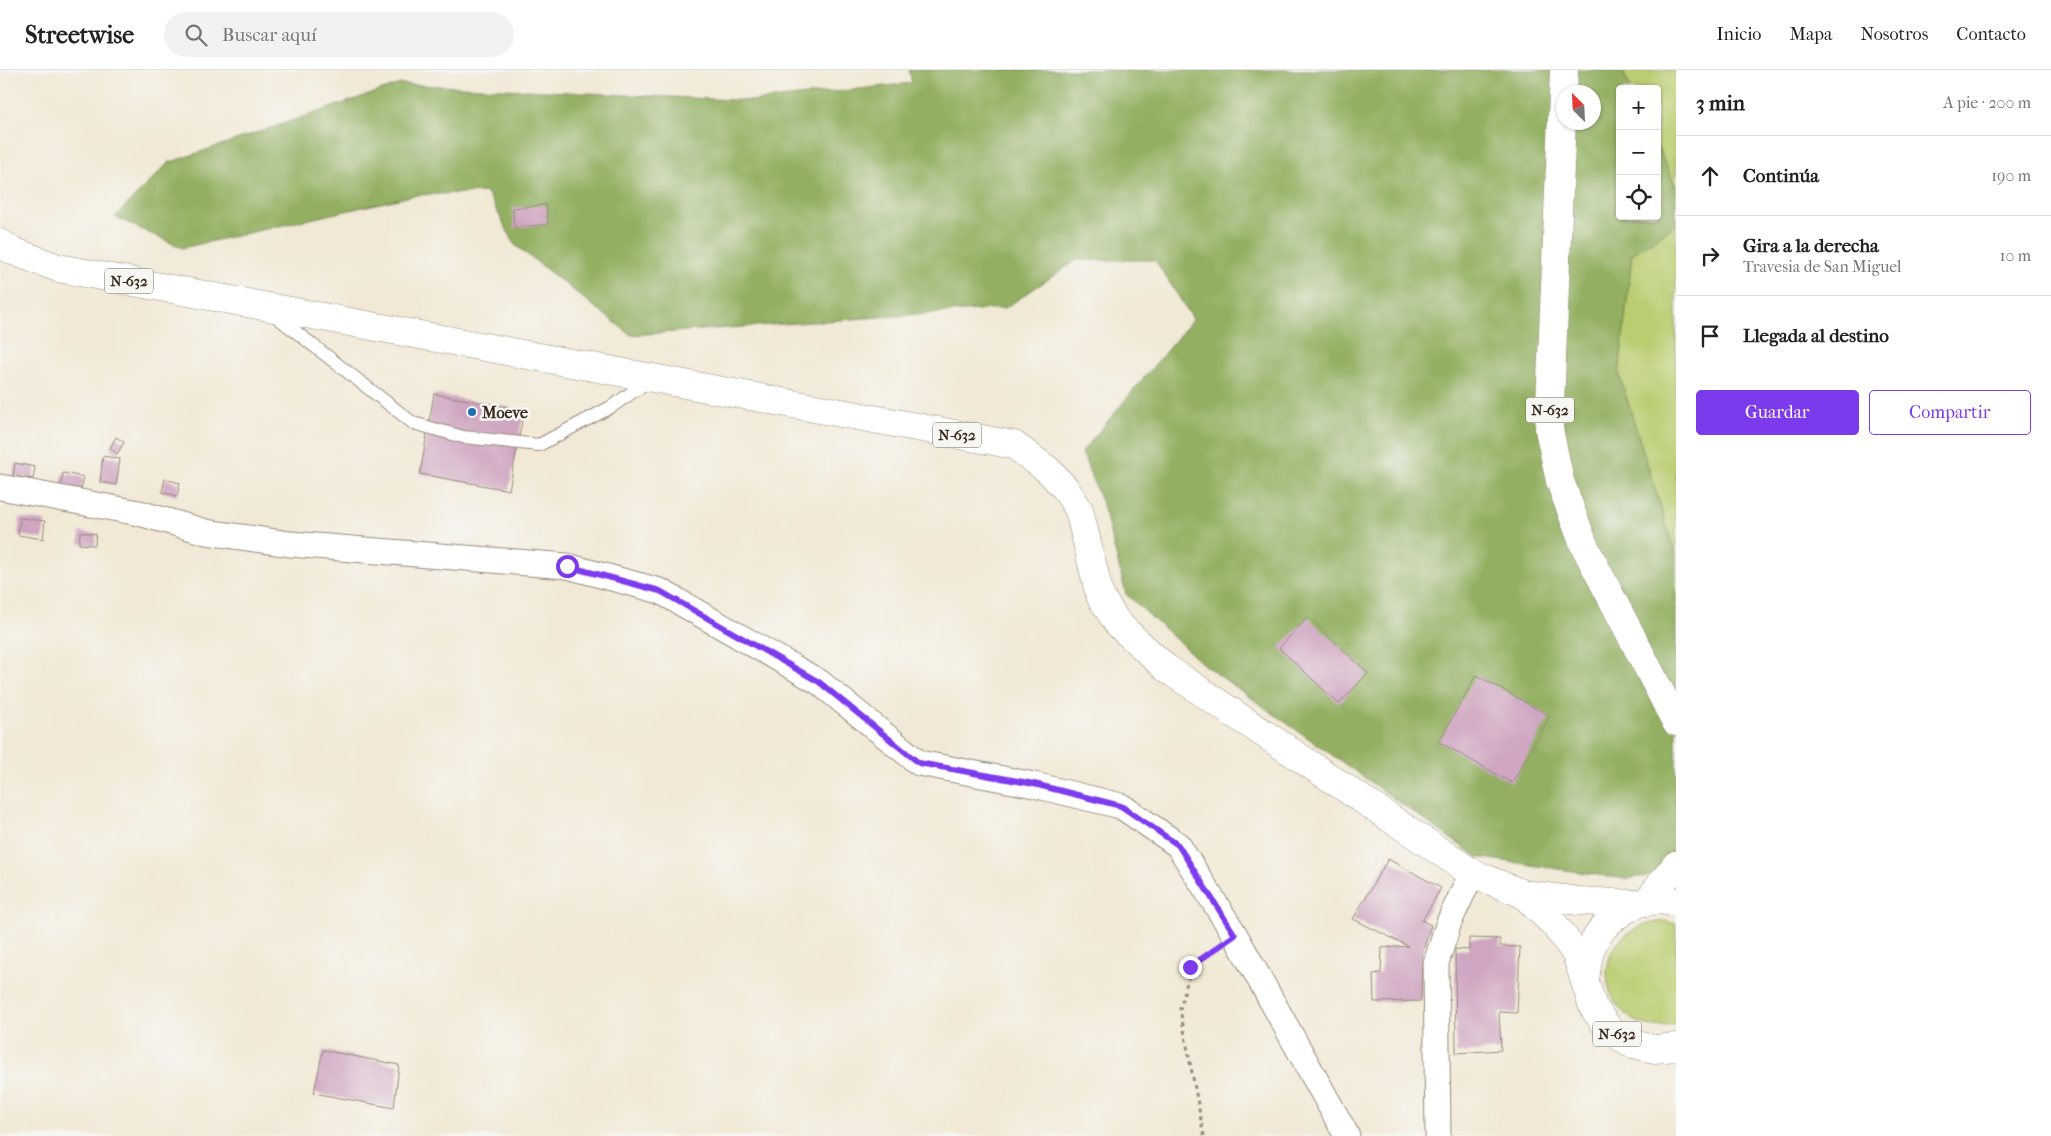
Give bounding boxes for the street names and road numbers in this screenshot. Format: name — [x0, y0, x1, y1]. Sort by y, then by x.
road number: N-632 — [105, 268, 153, 294]
road number: N-632 — [1526, 398, 1574, 422]
road number: N-632 — [933, 422, 981, 448]
road number: N-632 — [1593, 1022, 1641, 1046]

